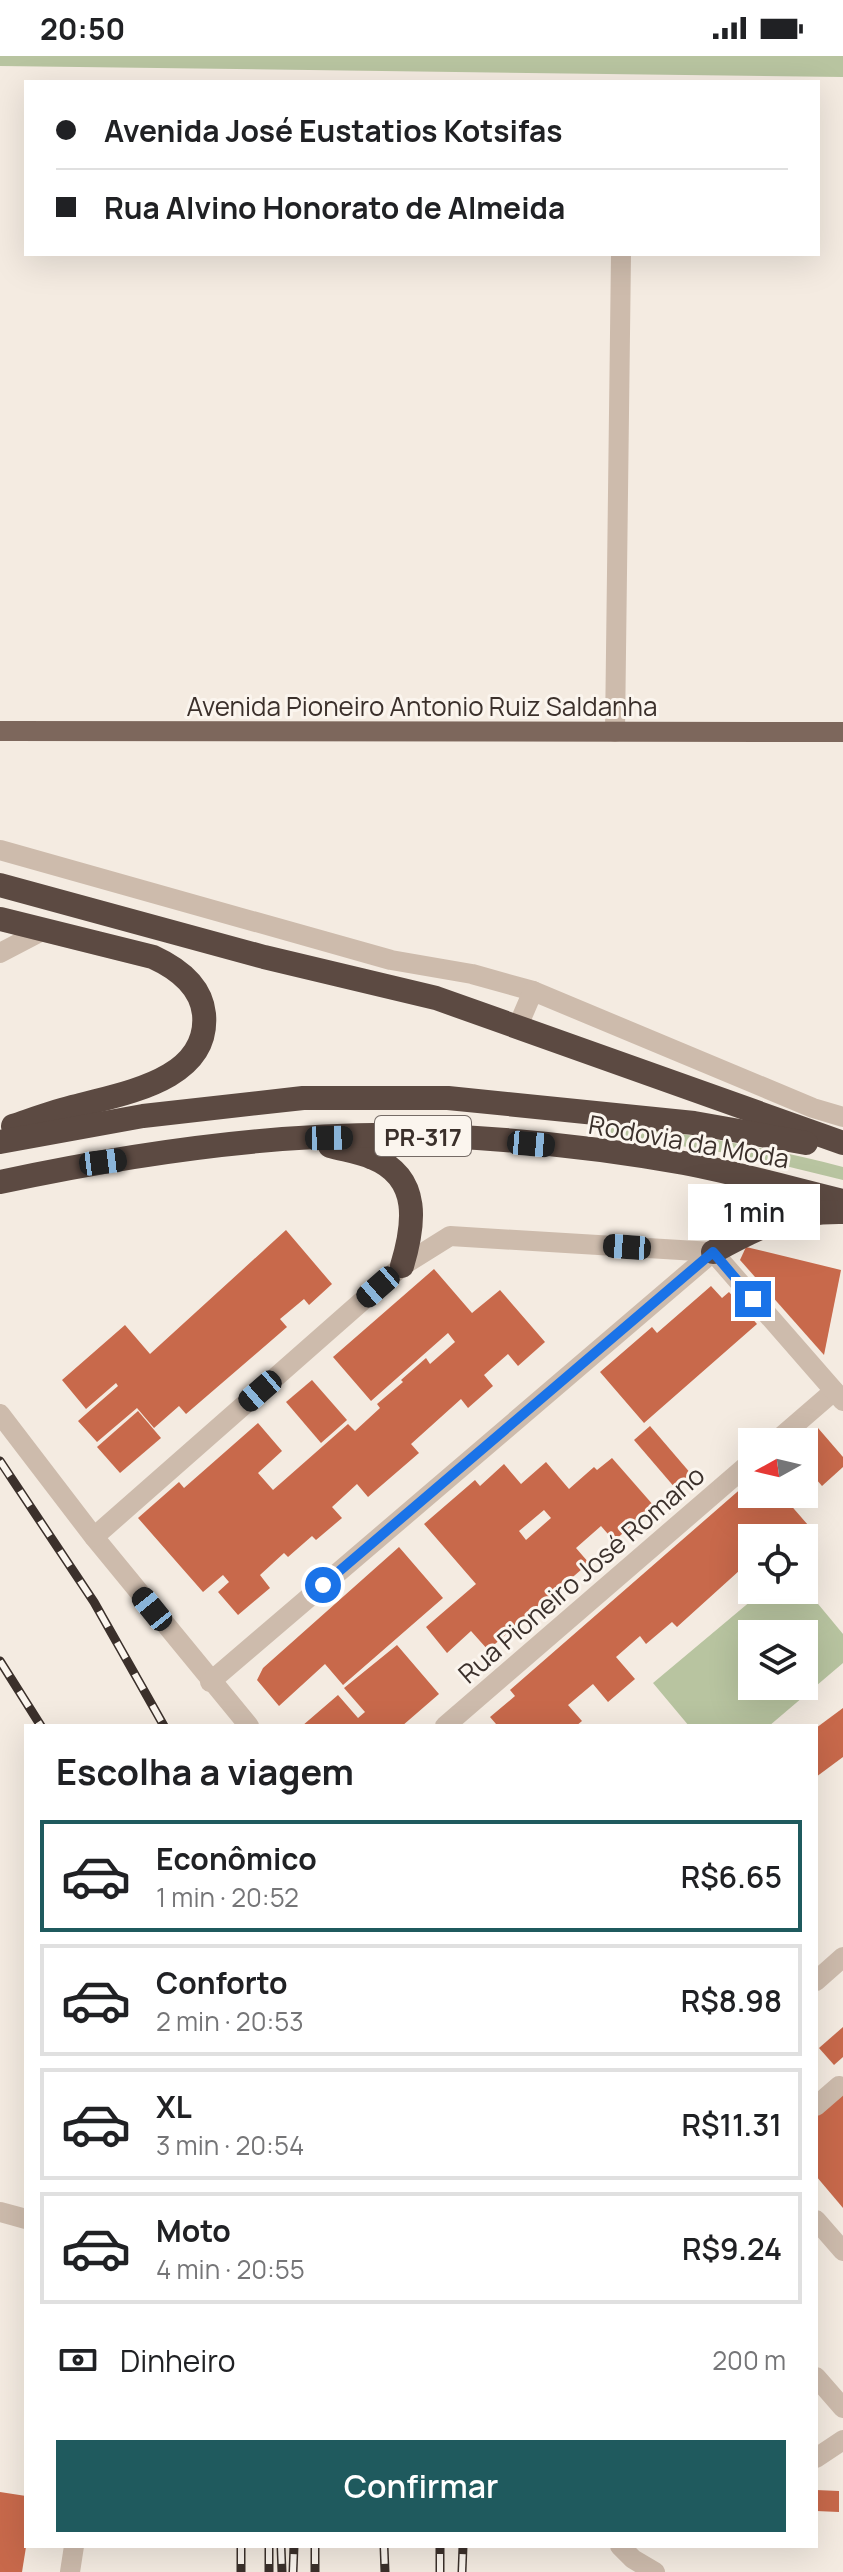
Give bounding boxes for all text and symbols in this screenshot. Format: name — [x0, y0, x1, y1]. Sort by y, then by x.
text: 20:50 — [40, 8, 125, 49]
text: Avenida José Eustatios Kotsifas — [104, 110, 562, 151]
text: Rua Alvino Honorato de Almeida — [104, 187, 565, 228]
street label: Avenida Pioneiro Antonio Ruiz Saldanha — [187, 688, 657, 724]
street label: Rodovia da Moda — [586, 1106, 792, 1176]
road number: PR-317 — [375, 1116, 471, 1156]
car — [305, 1126, 353, 1150]
car — [506, 1130, 556, 1158]
car — [78, 1147, 128, 1177]
callout: 1 min — [687, 1183, 819, 1239]
text: 1 min — [723, 1194, 785, 1230]
car — [602, 1233, 652, 1261]
car — [352, 1262, 404, 1312]
route end — [735, 1281, 771, 1317]
car — [234, 1366, 286, 1416]
north arrow — [738, 1428, 818, 1508]
map controls — [738, 1428, 818, 1700]
street label: Rua Pioneiro José Romano — [450, 1457, 712, 1691]
button: locate — [738, 1524, 818, 1604]
route start — [305, 1567, 341, 1603]
car — [128, 1583, 176, 1635]
button: layers — [738, 1620, 818, 1700]
text: Escolha a viagem — [56, 1747, 354, 1796]
text: Econômico — [156, 1838, 317, 1879]
icon: car — [60, 1840, 132, 1912]
text: R$6.65 — [681, 1856, 782, 1897]
text: 1 min · 20:52 — [156, 1879, 299, 1915]
text: Conforto — [156, 1962, 287, 2003]
icon: car — [60, 1964, 132, 2036]
text: R$8.98 — [681, 1980, 782, 2021]
text: 2 min · 20:53 — [156, 2003, 304, 2039]
text: XL — [156, 2086, 192, 2127]
icon: car — [60, 2088, 132, 2160]
text: R$11.31 — [681, 2104, 782, 2145]
text: 3 min · 20:54 — [156, 2127, 304, 2163]
text: Moto — [156, 2210, 231, 2251]
icon: car — [60, 2212, 132, 2284]
text: R$9.24 — [682, 2228, 782, 2269]
text: 4 min · 20:55 — [156, 2251, 305, 2287]
icon: cash — [56, 2338, 100, 2382]
text: Dinheiro — [120, 2340, 236, 2381]
text: 200 m — [712, 2342, 786, 2378]
button: Confirmar — [56, 2440, 786, 2532]

